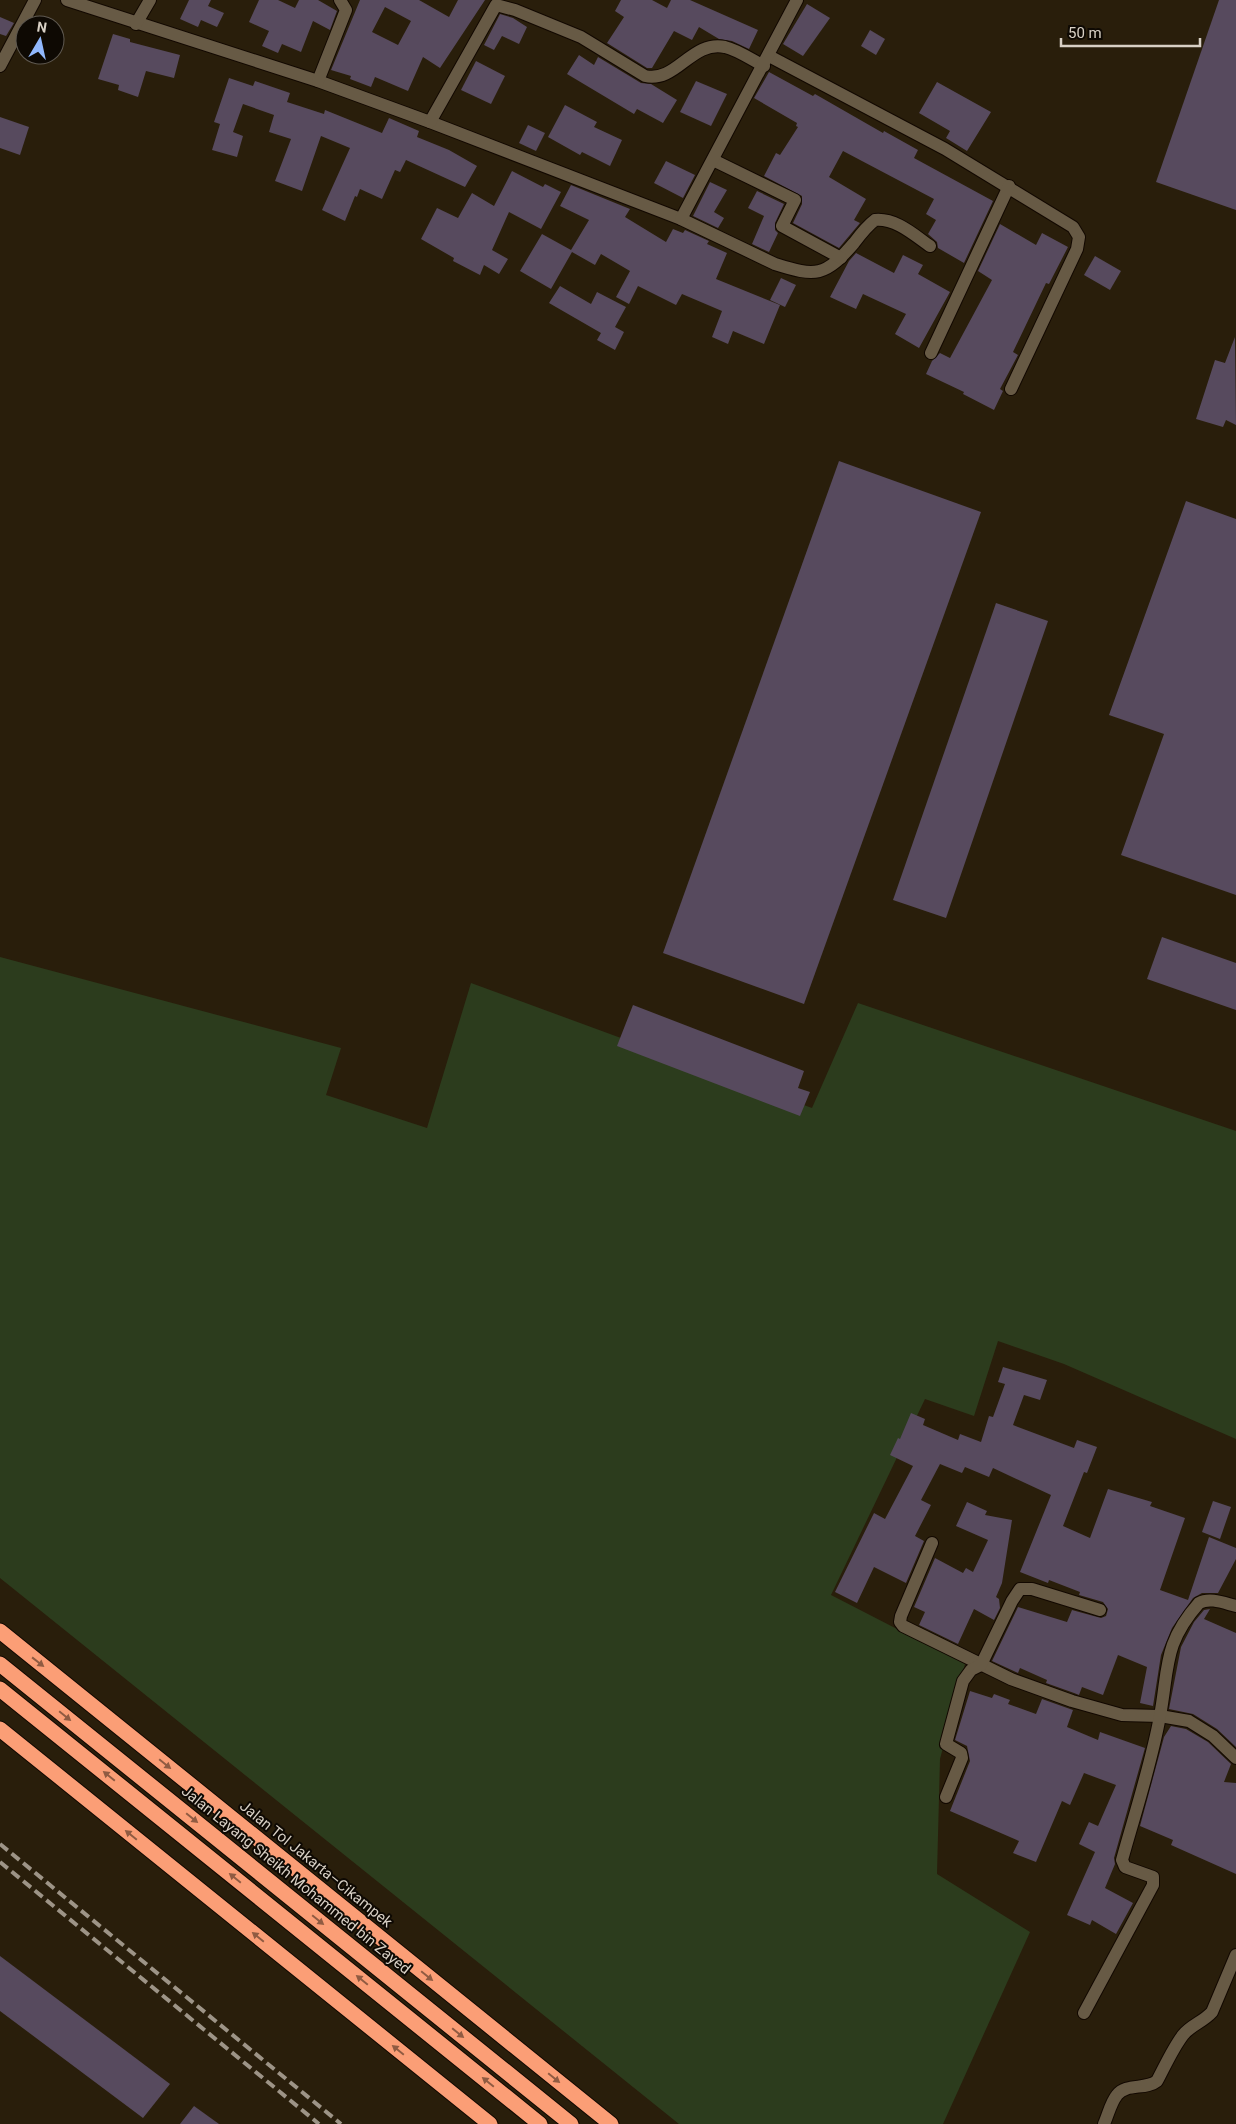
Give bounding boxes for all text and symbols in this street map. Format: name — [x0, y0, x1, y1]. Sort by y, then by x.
north arrow — [15, 15, 65, 65]
scale bar — [1061, 15, 1200, 47]
text: N — [36, 18, 48, 36]
text: 50 m — [1068, 24, 1102, 42]
one-way arrow — [31, 1656, 44, 1667]
one-way arrow — [58, 1711, 71, 1722]
one-way arrow — [158, 1758, 171, 1769]
one-way arrow — [103, 1771, 116, 1782]
street label: Jalan Layang Sheikh Mohammed bin Zayed — [178, 1782, 414, 1978]
street label: Jalan Tol Jakarta–Cikampek — [236, 1797, 396, 1931]
one-way arrow — [185, 1813, 198, 1824]
one-way arrow — [125, 1829, 138, 1840]
one-way arrow — [229, 1873, 242, 1884]
one-way arrow — [311, 1915, 324, 1926]
one-way arrow — [252, 1931, 265, 1942]
one-way arrow — [420, 1970, 433, 1981]
one-way arrow — [356, 1975, 369, 1986]
one-way arrow — [451, 2028, 464, 2039]
one-way arrow — [392, 2044, 405, 2055]
one-way arrow — [547, 2072, 560, 2083]
one-way arrow — [482, 2077, 495, 2088]

